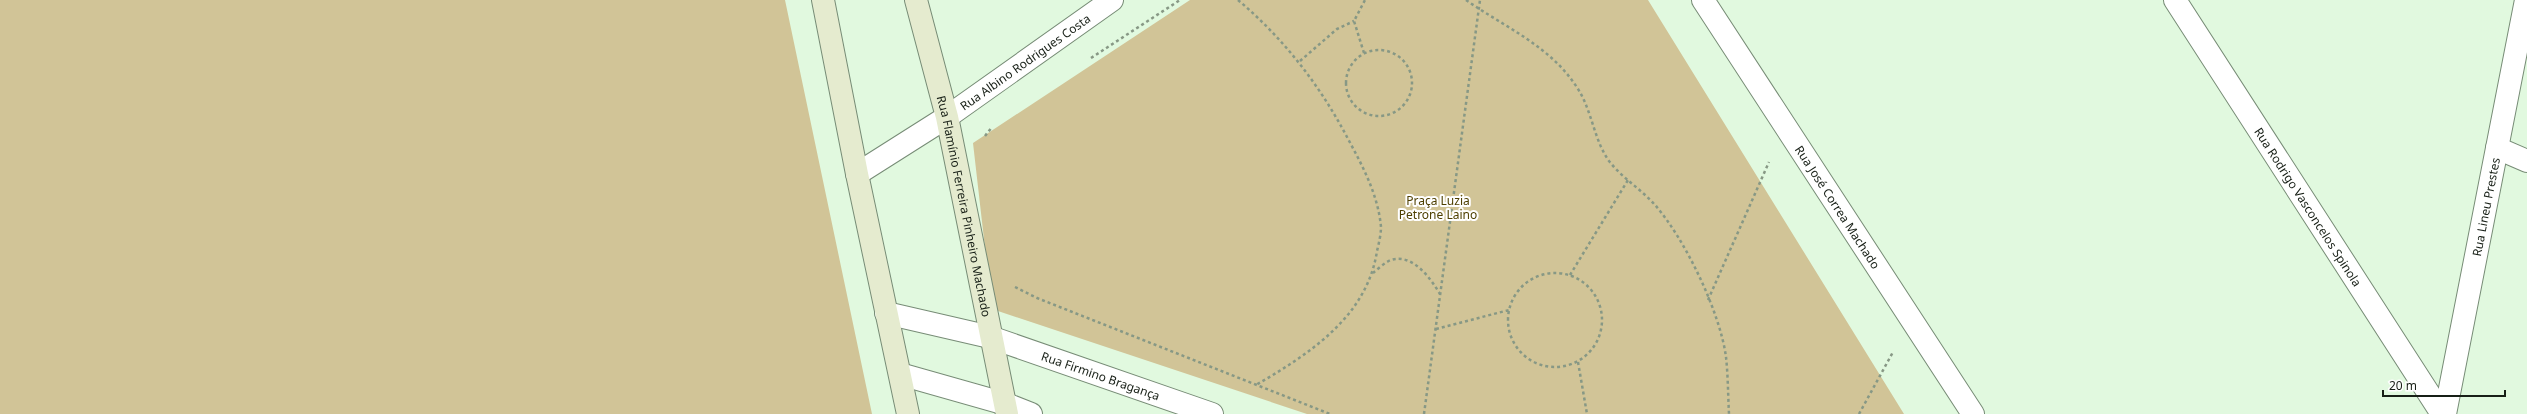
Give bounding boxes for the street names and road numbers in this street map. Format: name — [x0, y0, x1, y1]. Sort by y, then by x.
street label: Rua Albino Rodrigues Costa — [956, 10, 1094, 114]
street label: Rua Flamínio Ferreira Pinheiro Machado — [933, 94, 996, 318]
street label: Rua Rodrigo Vasconcelos Spinola — [2251, 124, 2366, 290]
street label: Rua José Correa Machado — [1791, 142, 1884, 272]
street label: Rua Lineu Prestes — [2468, 156, 2504, 258]
street label: Rua Firmino Bragança — [1039, 347, 1162, 404]

